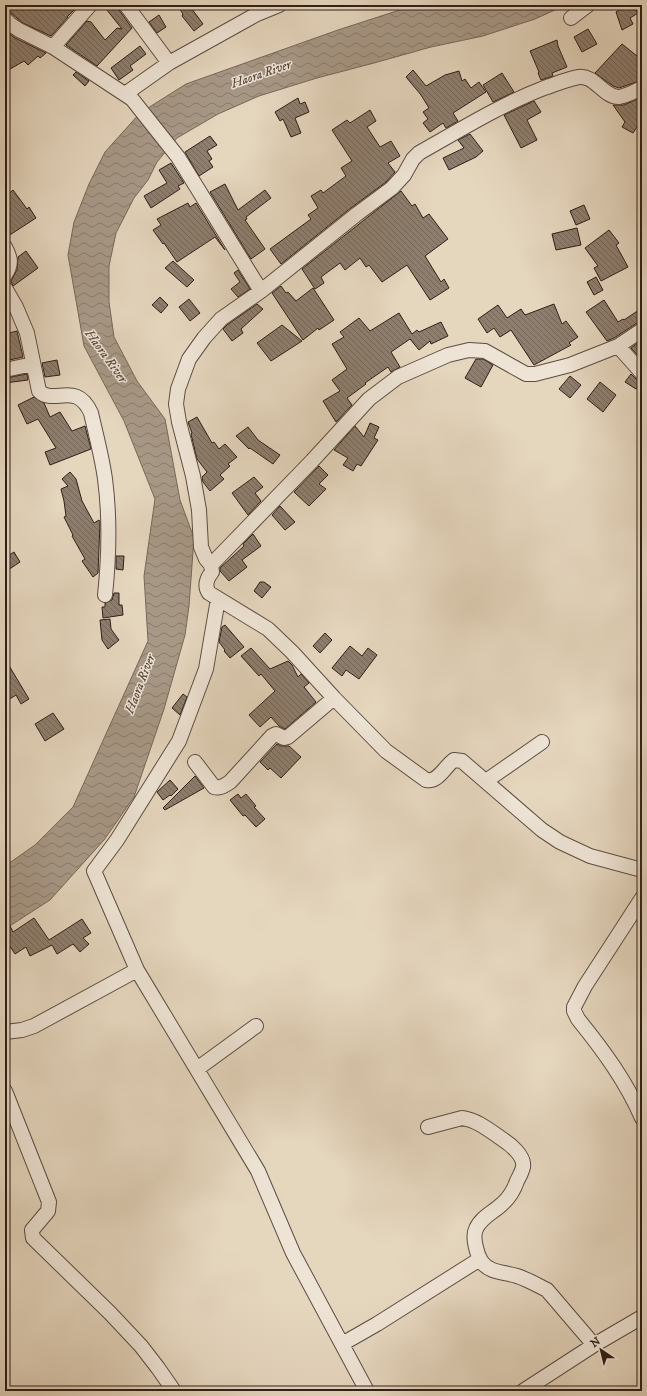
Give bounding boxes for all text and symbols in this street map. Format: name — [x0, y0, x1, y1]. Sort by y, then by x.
water label: Haora River — [228, 56, 294, 92]
water label: Haora River — [81, 325, 132, 387]
water label: Haora River — [121, 651, 159, 717]
north arrow — [581, 1330, 621, 1370]
text: N — [588, 1334, 604, 1351]

